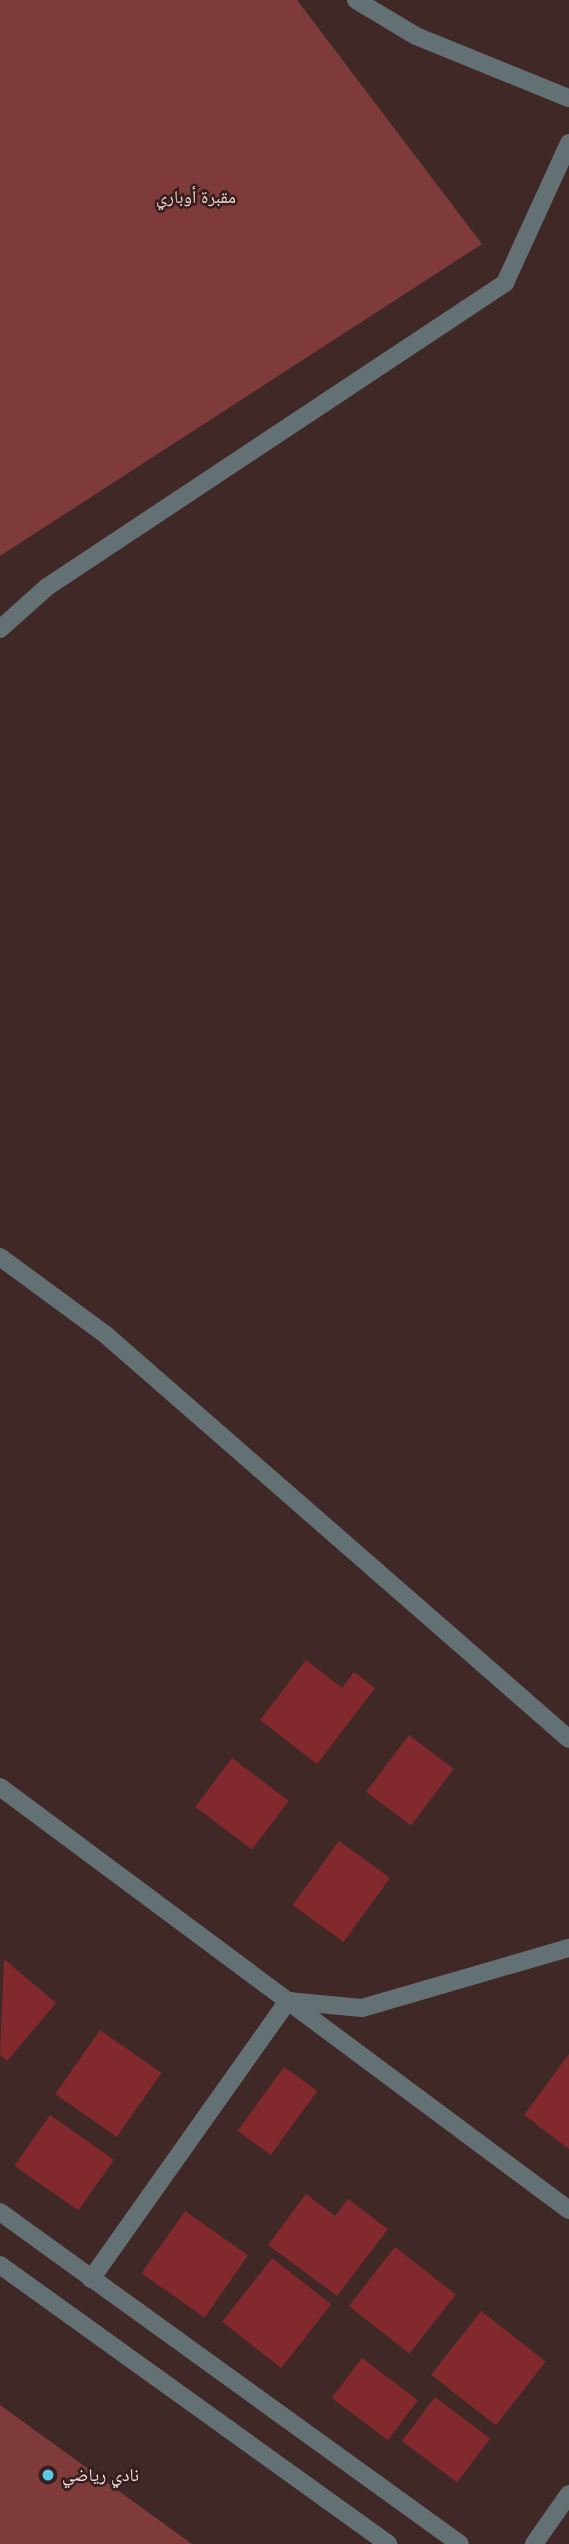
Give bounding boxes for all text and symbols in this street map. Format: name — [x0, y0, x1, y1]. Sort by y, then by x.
park label: مقبرة أوباري — [156, 186, 236, 208]
place label: نادي رياضي — [62, 2464, 139, 2486]
marker: نادي رياضي — [40, 2467, 56, 2483]

